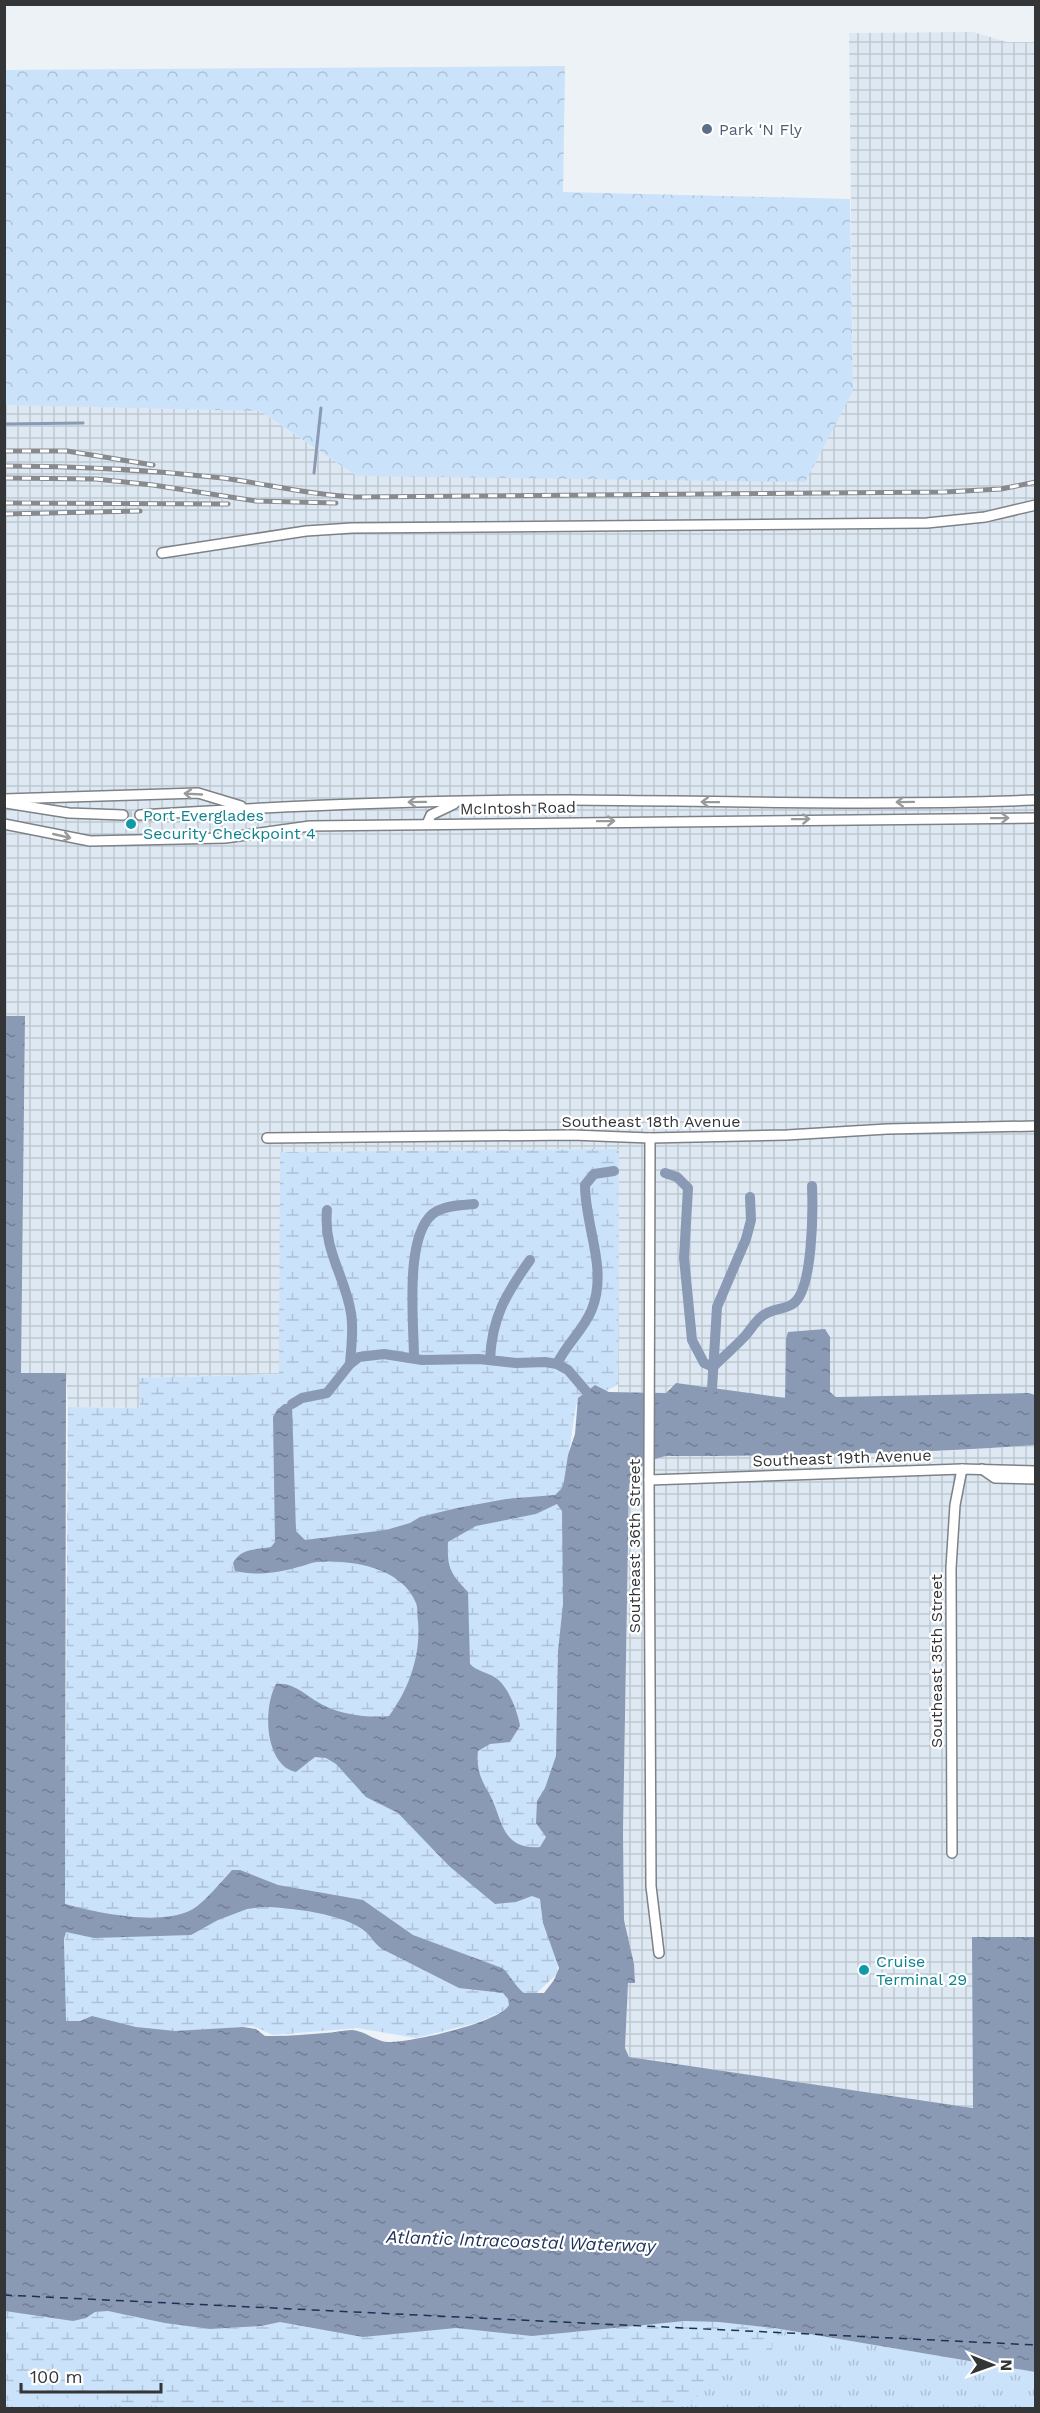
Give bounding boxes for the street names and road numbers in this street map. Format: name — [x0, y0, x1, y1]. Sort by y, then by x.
street label: McIntosh Road — [460, 797, 576, 819]
street label: Southeast 18th Avenue — [561, 1112, 741, 1131]
street label: Southeast 19th Avenue — [752, 1445, 932, 1471]
street label: Southeast 36th Street — [625, 1458, 644, 1633]
street label: Southeast 35th Street — [927, 1574, 946, 1748]

